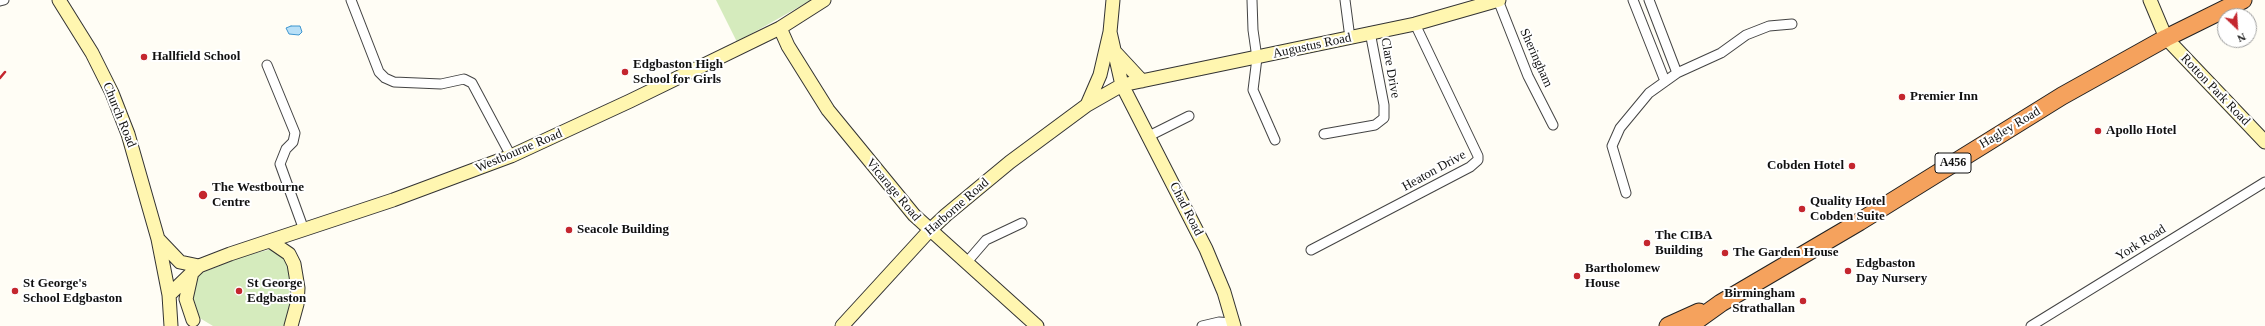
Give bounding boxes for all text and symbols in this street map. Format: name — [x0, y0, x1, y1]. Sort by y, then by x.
north arrow — [2217, 8, 2257, 48]
street label: Sheringham — [1516, 26, 1556, 90]
street label: Augustus Road — [1271, 30, 1353, 62]
text: N — [2236, 31, 2248, 45]
street label: Clare Drive — [1377, 37, 1403, 99]
place label: Hallfield School — [152, 49, 240, 65]
street label: Rotton Park Road — [2177, 51, 2253, 129]
marker: Hallfield School — [139, 52, 149, 62]
place label: Edgbaston High School for Girls — [633, 57, 723, 88]
marker: Edgbaston High School for Girls — [620, 67, 630, 77]
street label: Church Road — [99, 80, 139, 150]
place label: Premier Inn — [1910, 89, 1978, 105]
marker: Premier Inn — [1897, 92, 1907, 102]
street label: Hagley Road — [1977, 104, 2043, 152]
place label: Apollo Hotel — [2106, 123, 2176, 139]
street label: Westbourne Road — [473, 126, 565, 176]
marker: Apollo Hotel — [2093, 126, 2103, 136]
street label: Heaton Drive — [1399, 147, 1469, 195]
road number: A456 — [1935, 153, 1971, 173]
street label: Vicarage Road — [862, 156, 924, 224]
place label: Cobden Hotel — [1767, 158, 1844, 174]
marker: Cobden Hotel — [1847, 161, 1857, 171]
street label: Harborne Road — [922, 175, 992, 239]
place label: The Westbourne Centre — [212, 180, 304, 211]
street label: Chad Road — [1166, 180, 1206, 238]
marker: The Westbourne Centre — [197, 189, 209, 201]
place label: Quality Hotel Cobden Suite — [1810, 194, 1885, 225]
marker: Quality Hotel Cobden Suite — [1797, 204, 1807, 214]
place label: Seacole Building — [577, 222, 669, 238]
street label: York Road — [2113, 222, 2169, 264]
marker: Seacole Building — [564, 225, 574, 235]
place label: The CIBA Building — [1655, 228, 1712, 259]
marker: The CIBA Building — [1642, 238, 1652, 248]
place label: The Garden House — [1733, 245, 1838, 261]
marker: The Garden House — [1720, 248, 1730, 258]
place label: Edgbaston Day Nursery — [1856, 256, 1927, 287]
place label: Bartholomew House — [1585, 261, 1660, 292]
marker: Edgbaston Day Nursery — [1843, 266, 1853, 276]
marker: Bartholomew House — [1572, 271, 1582, 281]
place label: St George's School Edgbaston — [23, 276, 122, 307]
place label: St George Edgbaston — [247, 276, 306, 307]
marker: St George's School Edgbaston — [10, 286, 20, 296]
marker: St George Edgbaston — [234, 286, 244, 296]
place label: Birmingham Strathallan — [1724, 286, 1795, 317]
marker: Birmingham Strathallan — [1798, 296, 1808, 306]

